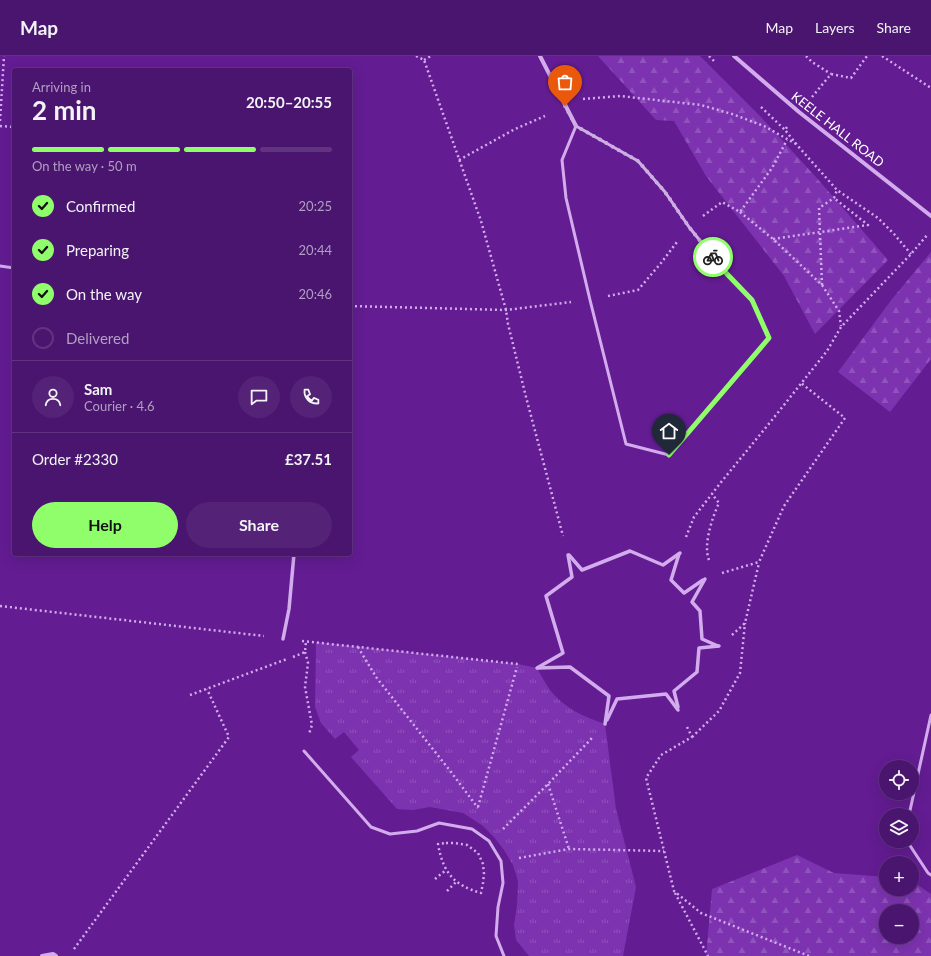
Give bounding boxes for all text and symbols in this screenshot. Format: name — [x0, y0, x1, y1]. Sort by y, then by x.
text: Map — [20, 16, 58, 39]
text: Map — [765, 19, 793, 36]
text: Layers — [815, 19, 855, 36]
text: Share — [877, 19, 911, 36]
pin — [548, 65, 582, 106]
icon: bag — [554, 71, 576, 93]
text: Arriving in — [32, 79, 91, 95]
street label: KEELE HALL ROAD — [789, 88, 888, 170]
text: 20:50–20:55 — [246, 93, 332, 111]
text: 2 min — [32, 94, 96, 126]
text: On the way · 50 m — [32, 158, 137, 174]
icon: check — [32, 195, 54, 217]
text: Confirmed — [66, 197, 135, 215]
text: 20:25 — [299, 198, 332, 214]
courier — [693, 237, 733, 277]
icon: check — [32, 239, 54, 261]
text: Preparing — [66, 241, 129, 259]
text: 20:44 — [299, 242, 332, 258]
icon: bike — [702, 246, 724, 268]
icon: check — [32, 283, 54, 305]
text: On the way — [66, 285, 142, 303]
text: 20:46 — [299, 286, 332, 302]
text: Delivered — [66, 329, 129, 347]
button: person — [32, 376, 74, 418]
button: chat — [238, 376, 280, 418]
button: phone — [290, 376, 332, 418]
text: Sam — [84, 380, 112, 398]
text: Courier · 4.6 — [84, 398, 155, 414]
pin — [652, 414, 686, 455]
icon: home — [658, 420, 680, 442]
text: Order #2330 — [32, 450, 118, 468]
text: £37.51 — [285, 450, 332, 468]
button: Help — [32, 502, 178, 548]
button: Share — [186, 502, 332, 548]
map controls — [879, 760, 919, 944]
button: locate — [879, 760, 919, 800]
button: layers — [879, 808, 919, 848]
button: + — [879, 856, 919, 896]
button: − — [879, 904, 919, 944]

